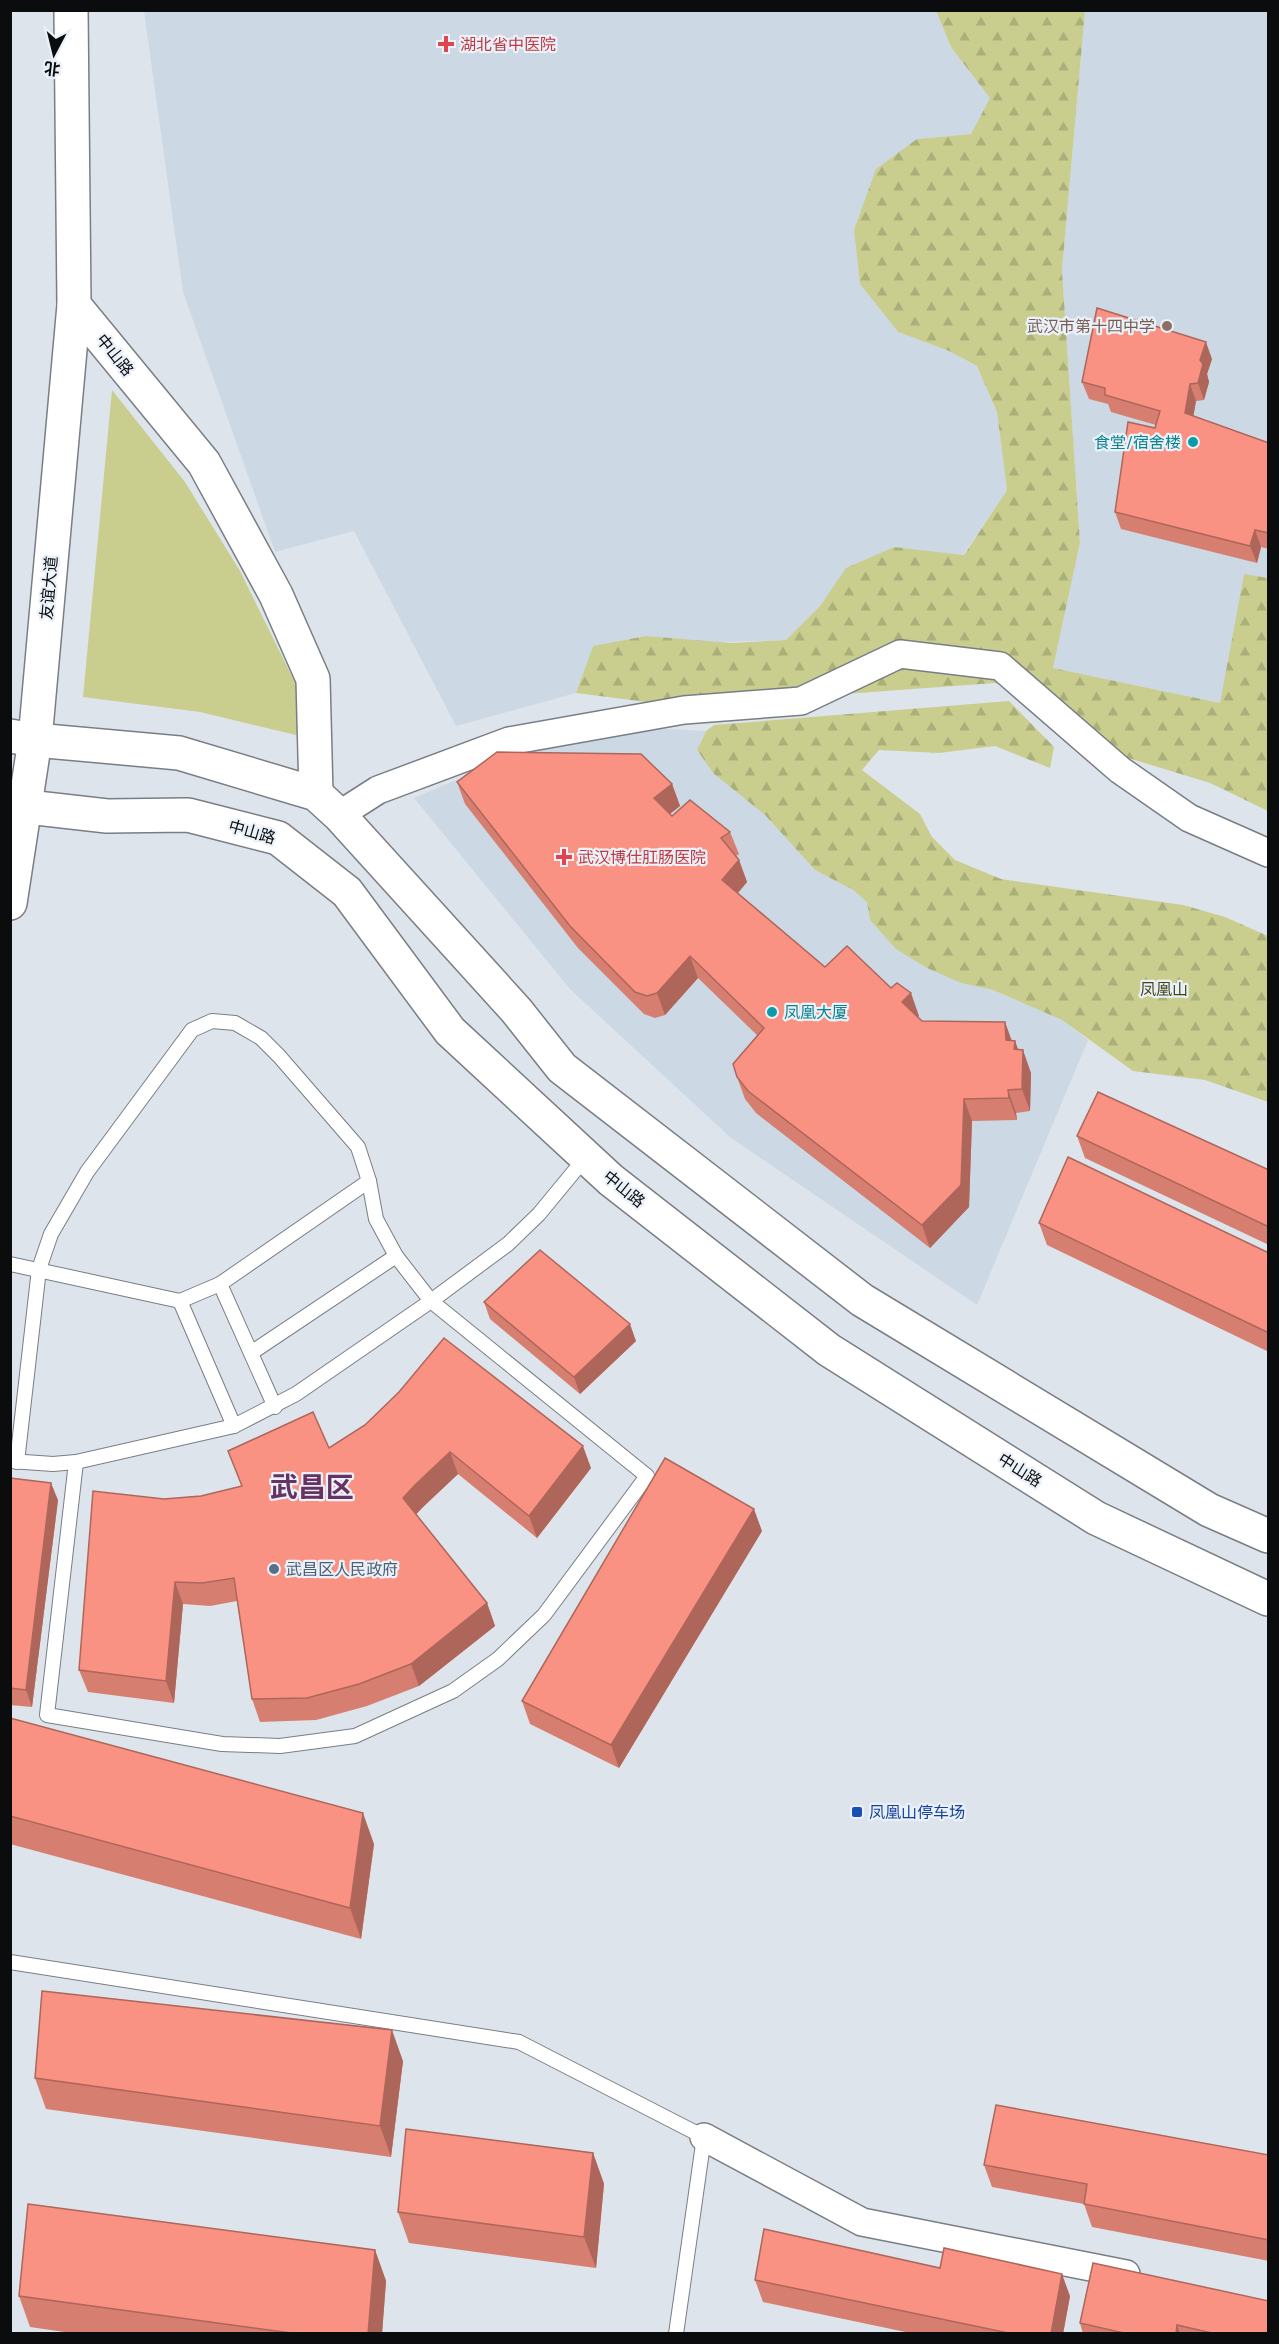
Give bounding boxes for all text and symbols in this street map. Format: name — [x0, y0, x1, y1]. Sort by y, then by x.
north arrow — [24, 24, 84, 84]
marker: 湖北省中医院 — [437, 35, 455, 53]
place label: 湖北省中医院 — [460, 35, 556, 54]
text: 北 — [43, 58, 61, 79]
place label: 武汉市第十四中学 — [1027, 317, 1155, 336]
marker: 武汉市第十四中学 — [1160, 319, 1174, 333]
street label: 中山路 — [93, 330, 137, 380]
place label: 食堂/宿舍楼 — [1094, 433, 1181, 452]
marker: 食堂/宿舍楼 — [1186, 435, 1200, 449]
street label: 友谊大道 — [37, 555, 61, 621]
street label: 中山路 — [226, 816, 278, 848]
marker: 武汉博仕肛肠医院 — [555, 848, 573, 866]
place label: 武汉博仕肛肠医院 — [578, 848, 706, 867]
park label: 凤凰山 — [1140, 980, 1188, 999]
place label: 凤凰大厦 — [784, 1003, 848, 1022]
marker: 凤凰大厦 — [765, 1005, 779, 1019]
street label: 中山路 — [599, 1167, 649, 1211]
street label: 中山路 — [995, 1449, 1045, 1491]
district label: 武昌区 — [270, 1471, 354, 1504]
place label: 武昌区人民政府 — [286, 1560, 398, 1579]
marker: 武昌区人民政府 — [267, 1562, 281, 1576]
place label: 凤凰山停车场 — [869, 1803, 965, 1822]
marker: 凤凰山停车场 — [850, 1805, 864, 1819]

